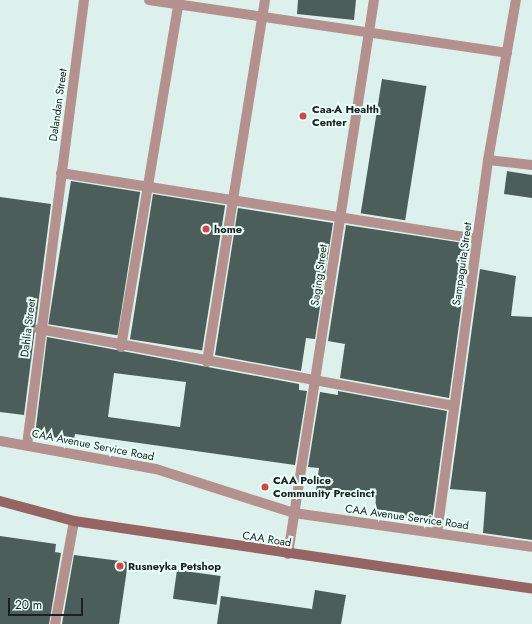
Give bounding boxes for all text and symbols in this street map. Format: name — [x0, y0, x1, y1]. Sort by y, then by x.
street label: Dalandan Street — [46, 68, 70, 142]
place label: Caa-A Health Center — [312, 103, 379, 129]
marker: Caa-A Health Center — [297, 110, 309, 122]
place label: home — [214, 222, 242, 236]
street label: Sampaguita Street — [450, 222, 474, 306]
marker: home — [201, 224, 211, 234]
street label: Saging Street — [308, 243, 330, 307]
street label: Dahlia Street — [18, 298, 38, 358]
street label: CAA Avenue Service Road — [31, 427, 155, 463]
place label: CAA Police Community Precinct — [273, 474, 374, 500]
marker: CAA Police Community Precinct — [260, 482, 270, 492]
street label: CAA Avenue Service Road — [344, 502, 470, 532]
street label: CAA Road — [242, 529, 292, 549]
place label: Rusneyka Petshop — [128, 559, 221, 573]
marker: Rusneyka Petshop — [115, 561, 125, 571]
scale bar — [10, 590, 85, 616]
text: 20 m — [15, 596, 42, 614]

